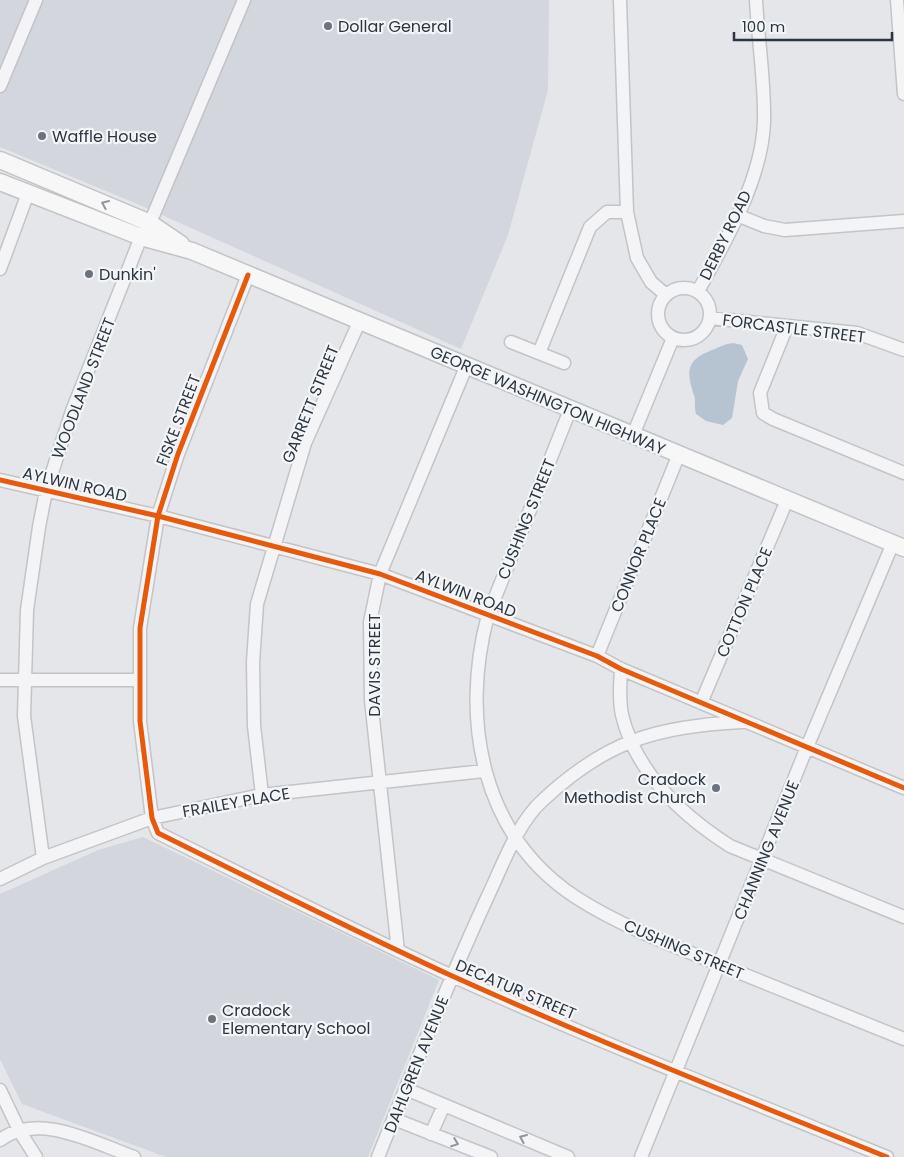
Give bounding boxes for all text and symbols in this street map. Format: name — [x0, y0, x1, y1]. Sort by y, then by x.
scale bar — [734, 10, 892, 42]
place label: Dollar General — [338, 15, 452, 38]
text: 100 m — [742, 16, 785, 37]
marker: Dollar General — [322, 20, 334, 32]
place label: Waffle House — [52, 125, 157, 148]
marker: Waffle House — [36, 130, 48, 142]
street label: DERBY ROAD — [694, 187, 757, 284]
one-way arrow — [101, 200, 110, 210]
place label: Dunkin' — [99, 263, 156, 286]
marker: Dunkin' — [83, 268, 95, 280]
street label: FORCASTLE STREET — [721, 308, 867, 349]
street label: WOODLAND STREET — [46, 314, 121, 462]
street label: GEORGE WASHINGTON HIGHWAY — [427, 340, 670, 461]
street label: GARRETT STREET — [276, 341, 345, 467]
street label: FISKE STREET — [150, 371, 207, 469]
street label: CUSHING STREET — [492, 455, 561, 583]
street label: AYLWIN ROAD — [20, 461, 129, 508]
street label: CONNOR PLACE — [605, 495, 672, 616]
street label: COTTON PLACE — [711, 543, 778, 661]
street label: AYLWIN ROAD — [412, 564, 520, 623]
street label: DAVIS STREET — [363, 613, 386, 717]
place label: Cradock Methodist Church — [564, 768, 707, 809]
street label: CHANNING AVENUE — [728, 777, 805, 923]
street label: FRAILEY PLACE — [181, 782, 292, 823]
marker: Cradock Methodist Church — [710, 782, 722, 794]
street label: CUSHING STREET — [620, 914, 748, 985]
street label: DECATUR STREET — [452, 954, 580, 1025]
street label: DAHLGREN AVENUE — [378, 992, 454, 1136]
place label: Cradock Elementary School — [222, 999, 370, 1040]
marker: Cradock Elementary School — [206, 1013, 218, 1025]
one-way arrow — [519, 1134, 528, 1145]
one-way arrow — [451, 1137, 459, 1147]

